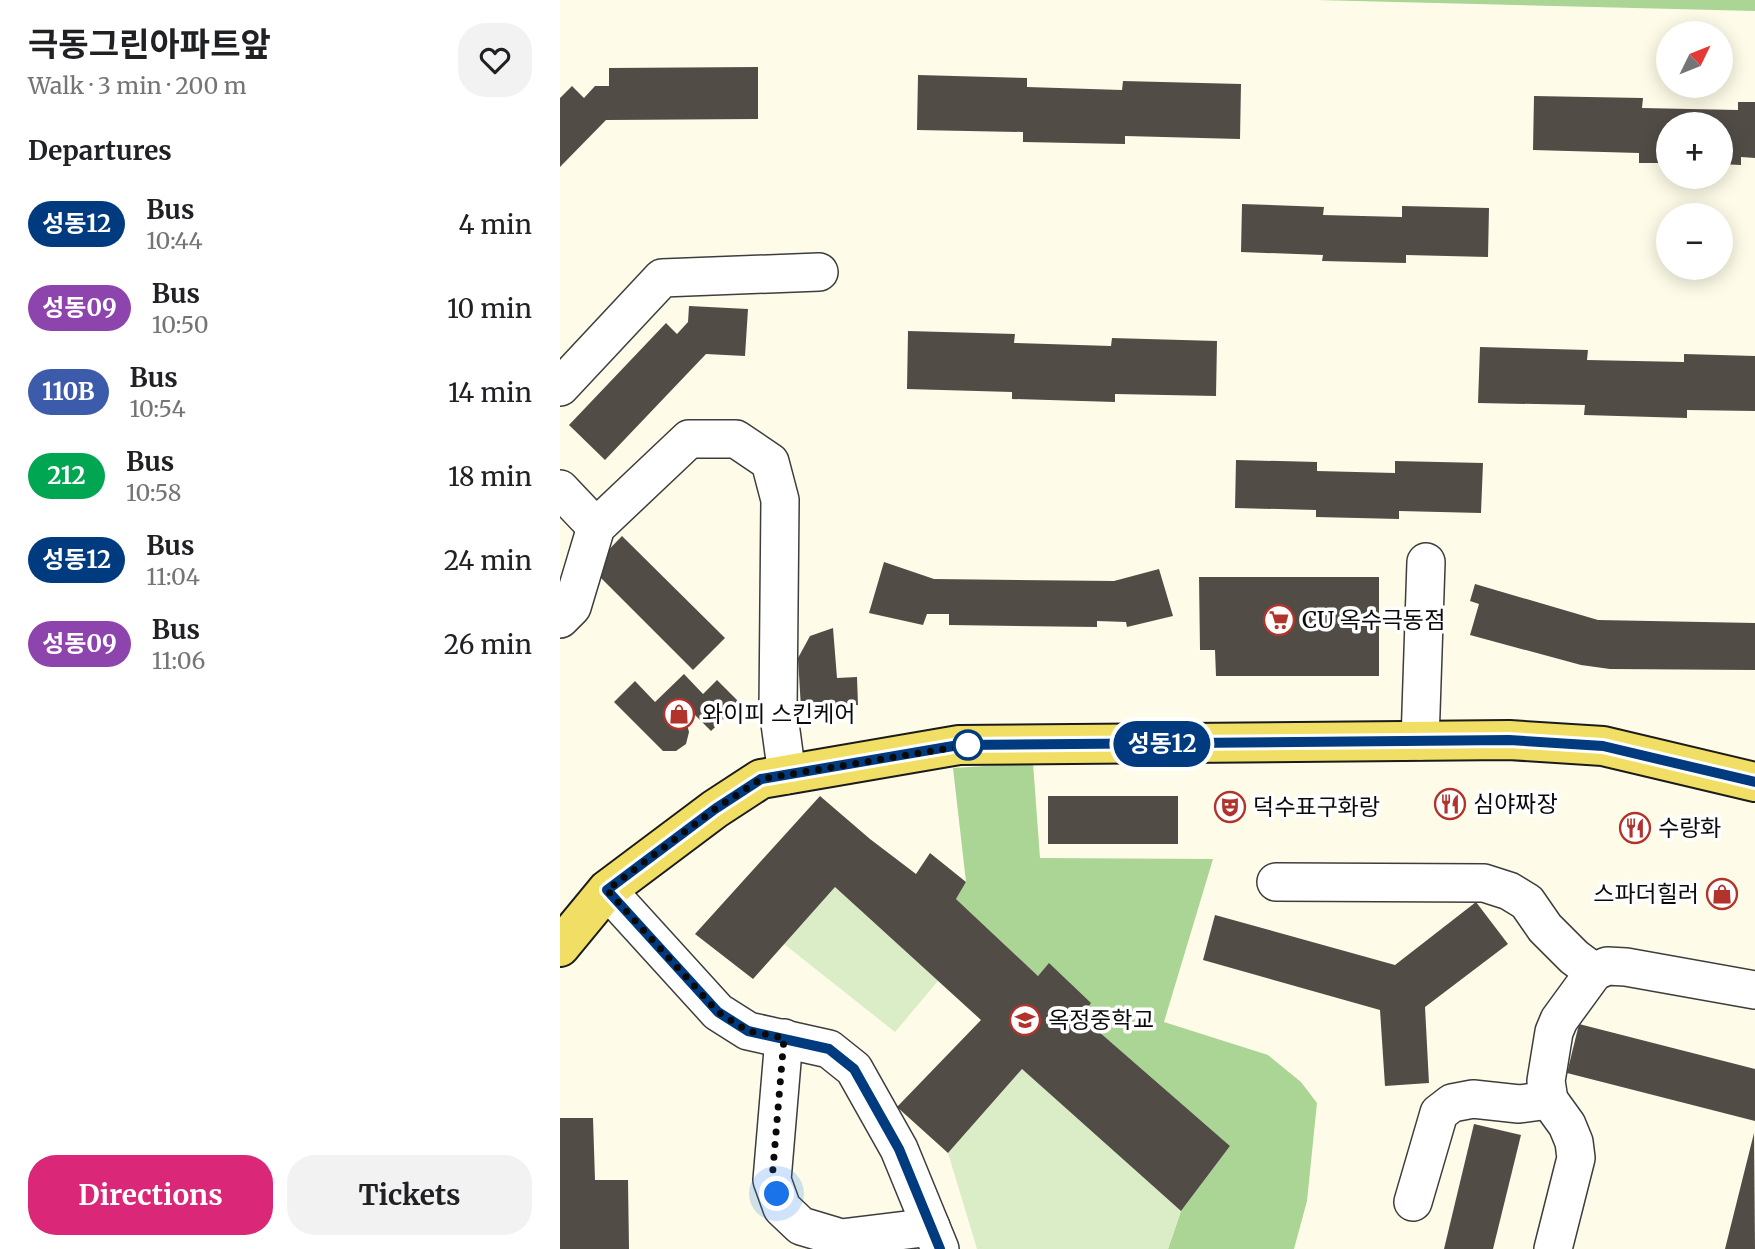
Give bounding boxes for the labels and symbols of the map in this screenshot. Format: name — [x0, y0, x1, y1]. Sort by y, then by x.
north arrow — [1656, 21, 1732, 98]
supermarket icon: CU 옥수극동점 — [1262, 603, 1296, 637]
place label: CU 옥수극동점 — [1302, 605, 1445, 634]
shop icon: 와이피 스킨케어 — [662, 697, 696, 731]
place label: 와이피 스킨케어 — [702, 699, 856, 728]
line badge: 성동12 — [1113, 721, 1211, 767]
unlabelled marker — [953, 730, 983, 760]
restaurant icon: 심야짜장 — [1433, 787, 1467, 821]
place label: 심야짜장 — [1473, 789, 1558, 818]
theatre icon: 덕수표구화랑 — [1213, 790, 1247, 824]
place label: 덕수표구화랑 — [1253, 792, 1380, 821]
restaurant icon: 수랑화 — [1618, 811, 1652, 845]
place label: 수랑화 — [1658, 813, 1721, 842]
shop icon: 스파더힐러 — [1705, 877, 1739, 911]
place label: 스파더힐러 — [1593, 879, 1699, 908]
school or university icon: 옥정중학교 — [1008, 1003, 1042, 1037]
place label: 옥정중학교 — [1048, 1005, 1154, 1034]
your location — [759, 1176, 794, 1211]

